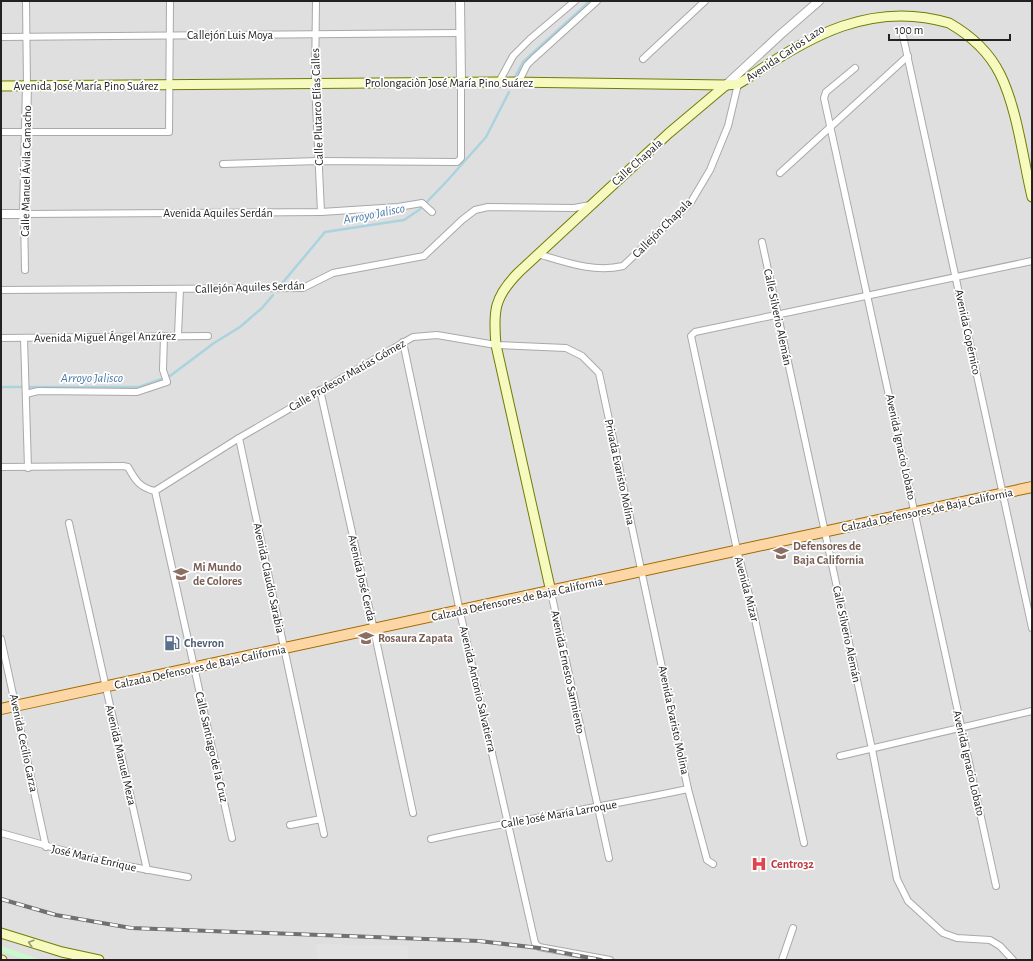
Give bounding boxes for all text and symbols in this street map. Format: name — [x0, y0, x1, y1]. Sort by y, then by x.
scale bar — [889, 16, 1010, 42]
street label: Avenida Carlos Lazo — [743, 22, 827, 84]
text: 100 m — [895, 24, 923, 36]
street label: Callejón Luis Moya — [187, 29, 274, 42]
street label: Calle Plutarco Elías Calles — [309, 48, 325, 166]
street label: Prolongaciòn José María Pino Suárez — [365, 77, 533, 89]
street label: Avenida José María Pino Suárez — [13, 80, 159, 92]
street label: Calle Manuel Ávila Camacho — [18, 105, 33, 237]
street label: Calle Chapala — [609, 136, 665, 188]
street label: Callejón Chapala — [630, 196, 695, 261]
water label: Arroyo Jalisco — [341, 202, 406, 227]
street label: Avenida Aquiles Serdán — [163, 207, 273, 219]
street label: Calle Silverio Alemán — [762, 268, 794, 366]
street label: Callejón Aquiles Serdán — [195, 279, 305, 296]
street label: Avenida Copérnico — [953, 288, 983, 376]
street label: Avenida Miguel Ángel Anzúrez — [34, 329, 176, 344]
street label: Calle Profesor Matías Gómez — [287, 337, 407, 413]
water label: Arroyo Jalisco — [60, 372, 123, 385]
street label: Avenida Ignacio Lobato — [884, 393, 918, 501]
street label: Privada Evaristo Molina — [603, 418, 637, 527]
street label: Calzada Defensores de Baja California — [840, 486, 1015, 535]
street label: Avenida Claudio Sarabia — [251, 522, 287, 635]
street label: Avenida José Cerda — [346, 534, 378, 623]
place label: Defensores de Baja California — [793, 540, 864, 567]
school or university icon: Defensores de Baja California — [772, 544, 790, 562]
street label: Avenida Mizar — [733, 555, 761, 623]
place label: Mi Mundo de Colores — [193, 561, 243, 587]
school or university icon: Mi Mundo de Colores — [172, 565, 190, 583]
street label: Calzada Defensores de Baja California — [430, 575, 605, 624]
street label: Calle Silverio Alemán — [831, 585, 863, 683]
street label: Avenida Ernesto Sarmiento — [549, 609, 587, 735]
street label: Avenida Antonio Salvatierra — [458, 625, 498, 754]
school or university icon: Rosaura Zapata — [357, 629, 375, 647]
place label: Rosaura Zapata — [378, 632, 453, 644]
fuel station icon: Chevron — [163, 634, 181, 652]
place label: Chevron — [184, 637, 224, 649]
street label: Calzada Defensores de Baja California — [113, 643, 288, 692]
street label: Avenida Evaristo Molina — [657, 664, 692, 776]
street label: Calle Santiago de la Cruz — [193, 690, 231, 804]
street label: Avenida Cecilio Garza — [8, 693, 40, 793]
street label: Avenida Manuel Meza — [104, 704, 139, 807]
street label: Avenida Ignacio Lobato — [951, 709, 987, 817]
street label: Calle José María Larroque — [500, 798, 618, 830]
street label: José María Enrique — [50, 842, 138, 874]
hospital icon: Centro32 — [750, 855, 768, 873]
place label: Centro32 — [771, 858, 814, 870]
one-way arrow — [28, 939, 35, 948]

